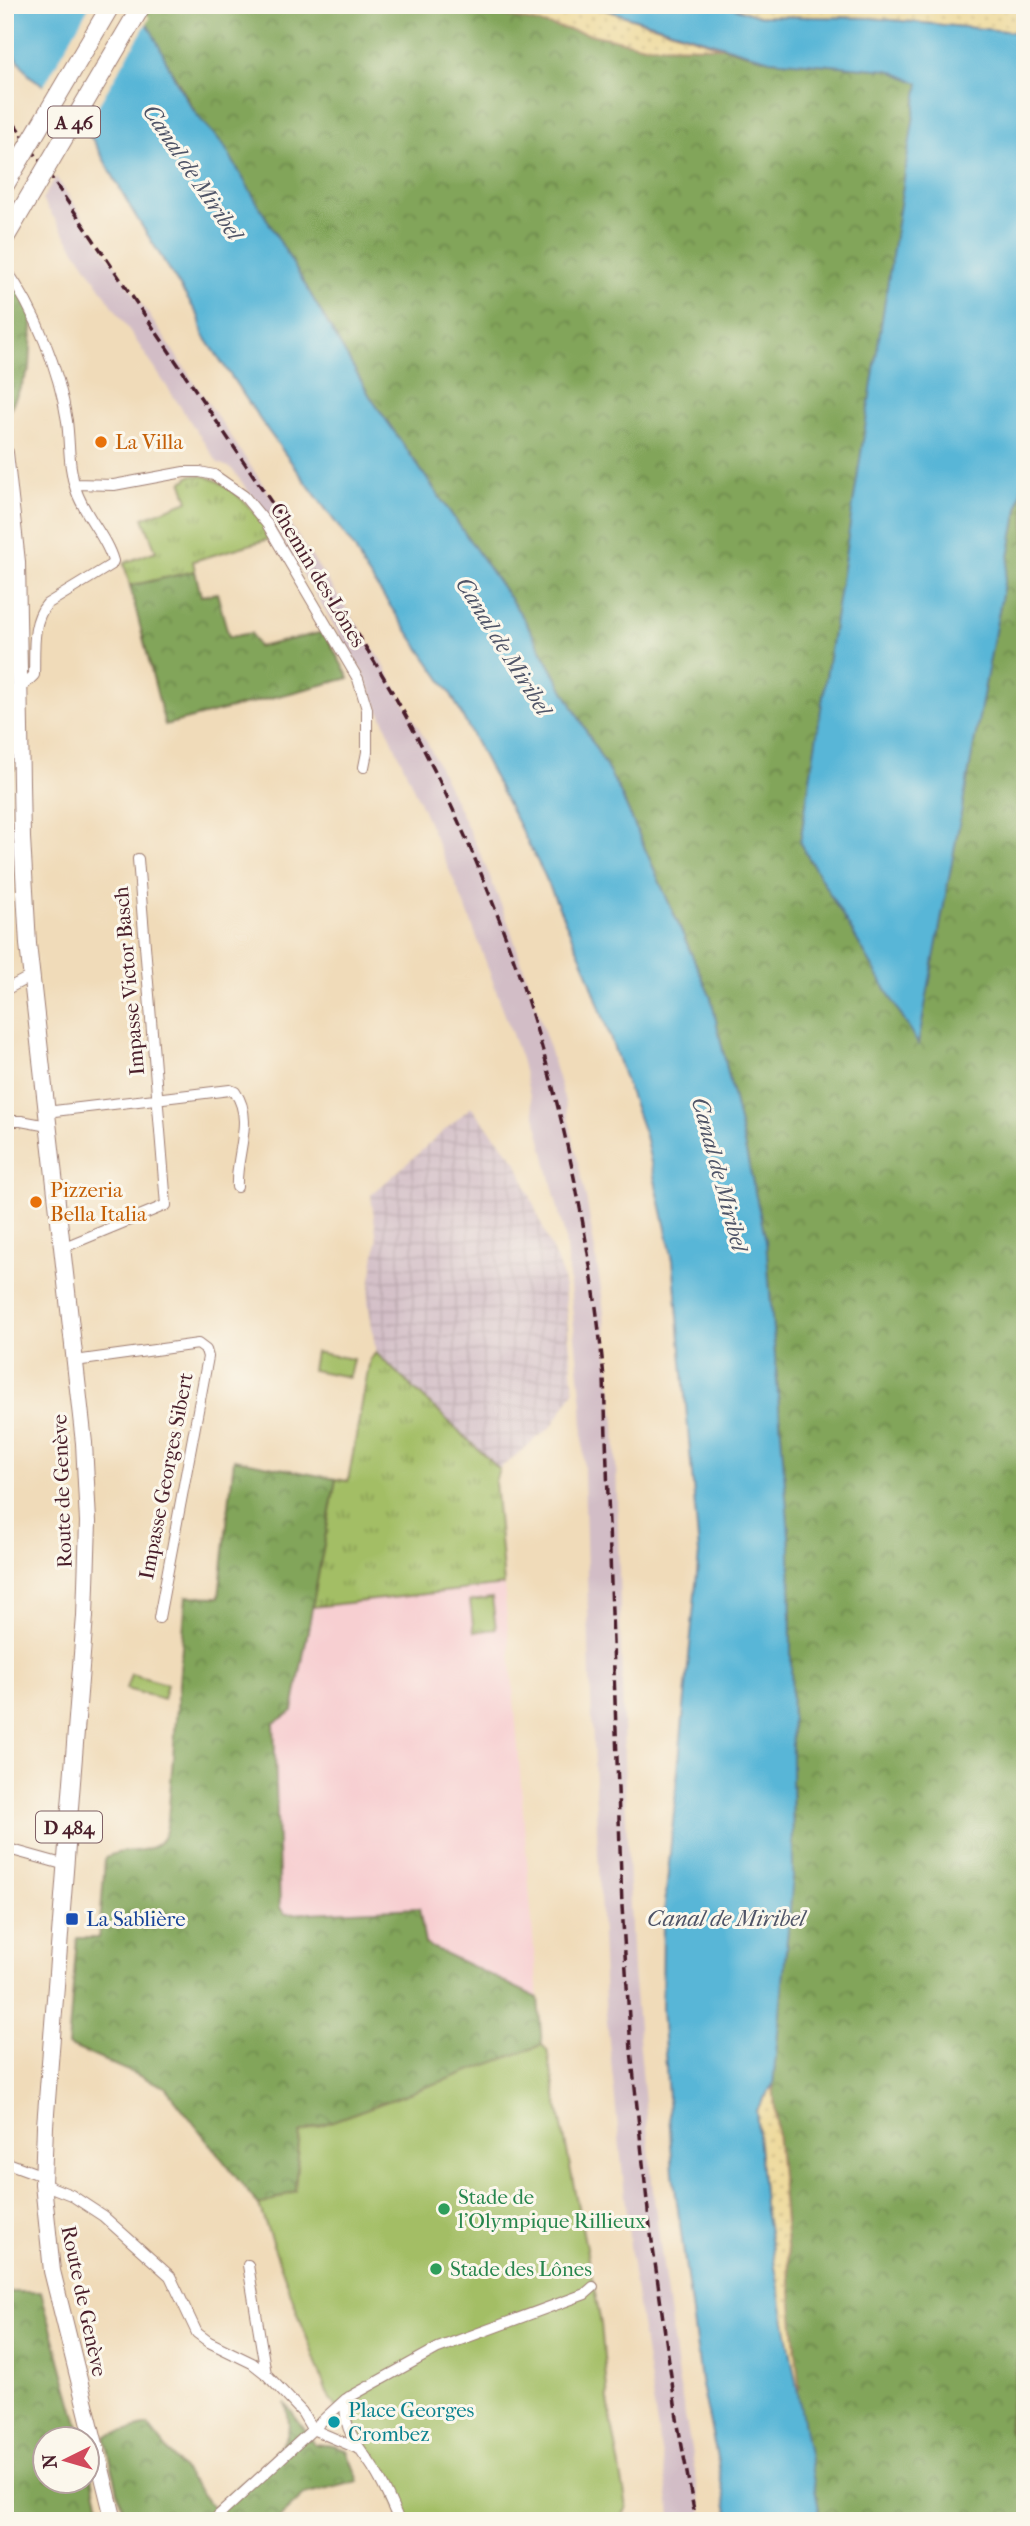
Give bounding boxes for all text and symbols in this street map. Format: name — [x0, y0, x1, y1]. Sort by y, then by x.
water label: Canal de Miribel — [137, 99, 249, 247]
road number: A 46 — [48, 106, 100, 138]
place label: La Villa — [115, 430, 183, 454]
marker: La Villa — [93, 434, 109, 450]
street label: Chemin des Lônes — [265, 498, 371, 652]
water label: Canal de Miribel — [450, 572, 558, 722]
street label: Impasse Victor Basch — [109, 885, 149, 1076]
water label: Canal de Miribel — [686, 1094, 754, 1256]
place label: Pizzeria Bella Italia — [50, 1178, 147, 1226]
marker: Pizzeria Bella Italia — [28, 1194, 44, 1210]
street label: Impasse Georges Sibert — [134, 1370, 198, 1582]
street label: Route de Genève — [47, 1414, 77, 1568]
road number: D 484 — [36, 1812, 102, 1842]
water label: Canal de Miribel — [647, 1905, 807, 1932]
place label: La Sablière — [86, 1907, 186, 1931]
marker: La Sablière — [64, 1911, 80, 1927]
place label: Stade de l'Olympique Rillieux — [457, 2185, 646, 2233]
marker: Stade de l'Olympique Rillieux — [436, 2201, 452, 2217]
street label: Route de Genève — [56, 2223, 112, 2379]
place label: Stade des Lônes — [450, 2257, 592, 2281]
marker: Stade des Lônes — [428, 2261, 444, 2277]
place label: Place Georges Crombez — [348, 2398, 475, 2446]
marker: Place Georges Crombez — [326, 2414, 342, 2430]
north arrow — [32, 2424, 102, 2494]
text: N — [38, 2453, 62, 2470]

